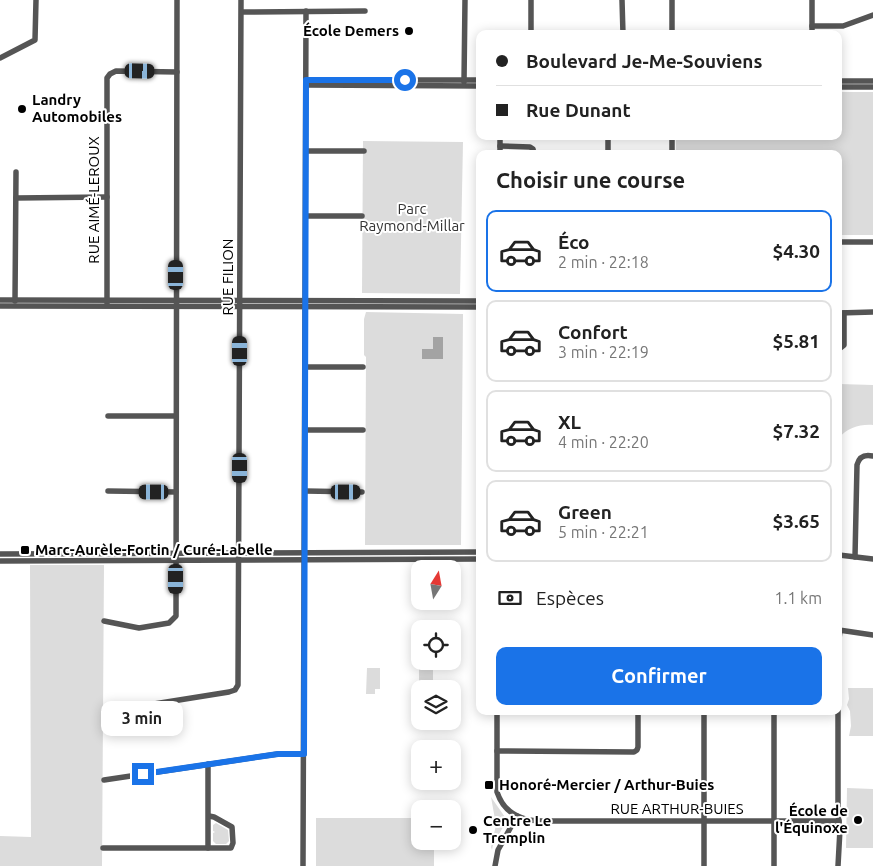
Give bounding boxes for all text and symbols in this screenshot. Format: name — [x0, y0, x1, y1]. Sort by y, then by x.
place label: École Demers — [303, 22, 399, 39]
marker: École Demers — [403, 25, 415, 37]
text: Boulevard Je-Me-Souviens — [526, 50, 762, 72]
car — [124, 63, 155, 79]
route start — [394, 69, 416, 91]
place label: Landry Automobiles — [32, 91, 122, 125]
text: Rue Dunant — [526, 99, 631, 121]
marker: Landry Automobiles — [16, 103, 28, 115]
street label: RUE AIMÉ-LEROUX — [85, 136, 102, 264]
text: Choisir une course — [496, 167, 685, 192]
park label: Parc Raymond-Millar — [359, 200, 465, 234]
icon: car — [498, 229, 543, 274]
text: Éco — [558, 231, 590, 253]
street label: RUE FILION — [219, 239, 236, 316]
text: $4.30 — [772, 240, 820, 262]
text: 2 min · 22:18 — [558, 253, 649, 271]
car — [168, 260, 183, 290]
icon: car — [498, 319, 543, 364]
text: Confort — [558, 321, 628, 343]
text: $5.81 — [772, 330, 820, 352]
car — [232, 336, 247, 366]
text: 3 min · 22:19 — [558, 343, 649, 361]
icon: car — [498, 409, 543, 454]
text: XL — [558, 411, 581, 433]
text: $7.32 — [772, 420, 820, 442]
text: 4 min · 22:20 — [558, 433, 649, 451]
car — [232, 453, 247, 483]
car — [139, 485, 169, 500]
car — [331, 485, 361, 500]
icon: car — [498, 499, 543, 544]
text: Green — [558, 501, 612, 523]
text: $3.65 — [772, 510, 820, 532]
text: 5 min · 22:21 — [558, 523, 649, 541]
place label: Marc-Aurèle-Fortin / Curé-Labelle — [35, 541, 273, 558]
marker: Marc-Aurèle-Fortin / Curé-Labelle — [19, 544, 31, 556]
north arrow — [411, 560, 461, 610]
map controls — [411, 560, 461, 850]
car — [168, 564, 183, 594]
icon: cash — [496, 584, 524, 612]
text: Espèces — [536, 587, 604, 609]
text: 1.1 km — [774, 589, 822, 607]
button: locate — [411, 620, 461, 670]
button: Confirmer — [496, 647, 822, 705]
button: layers — [411, 680, 461, 730]
callout: 3 min — [102, 702, 184, 736]
text: 3 min — [122, 709, 162, 727]
button: + — [411, 740, 461, 790]
route end — [132, 763, 154, 785]
place label: Honoré-Mercier / Arthur-Buies — [499, 776, 714, 793]
marker: Honoré-Mercier / Arthur-Buies — [483, 779, 495, 791]
button: − — [411, 800, 461, 850]
street label: RUE ARTHUR-BUIES — [610, 800, 744, 817]
place label: École de l'Équinoxe — [775, 802, 848, 836]
place label: Centre Le Tremplin — [483, 812, 551, 846]
marker: École de l'Équinoxe — [852, 814, 864, 826]
marker: Centre Le Tremplin — [467, 824, 479, 836]

